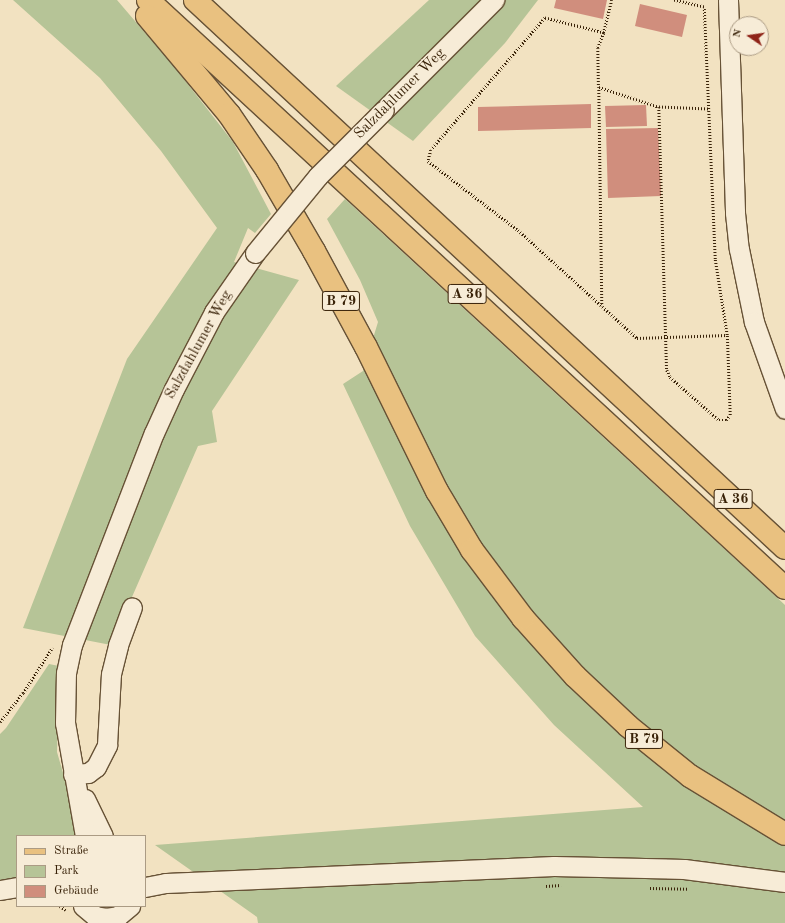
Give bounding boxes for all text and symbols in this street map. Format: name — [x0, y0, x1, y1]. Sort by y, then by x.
north arrow — [729, 16, 769, 56]
text: N — [731, 28, 744, 39]
street label: Salzdahlumer Weg — [351, 45, 449, 143]
road number: A 36 — [447, 282, 487, 306]
street label: Salzdahlumer Weg — [162, 287, 236, 403]
road number: B 79 — [321, 289, 361, 313]
road number: A 36 — [713, 487, 753, 511]
road number: B 79 — [624, 727, 664, 751]
legend — [16, 835, 146, 907]
text: Straße — [54, 845, 88, 857]
text: Park — [54, 865, 79, 877]
text: Gebäude — [54, 885, 98, 897]

